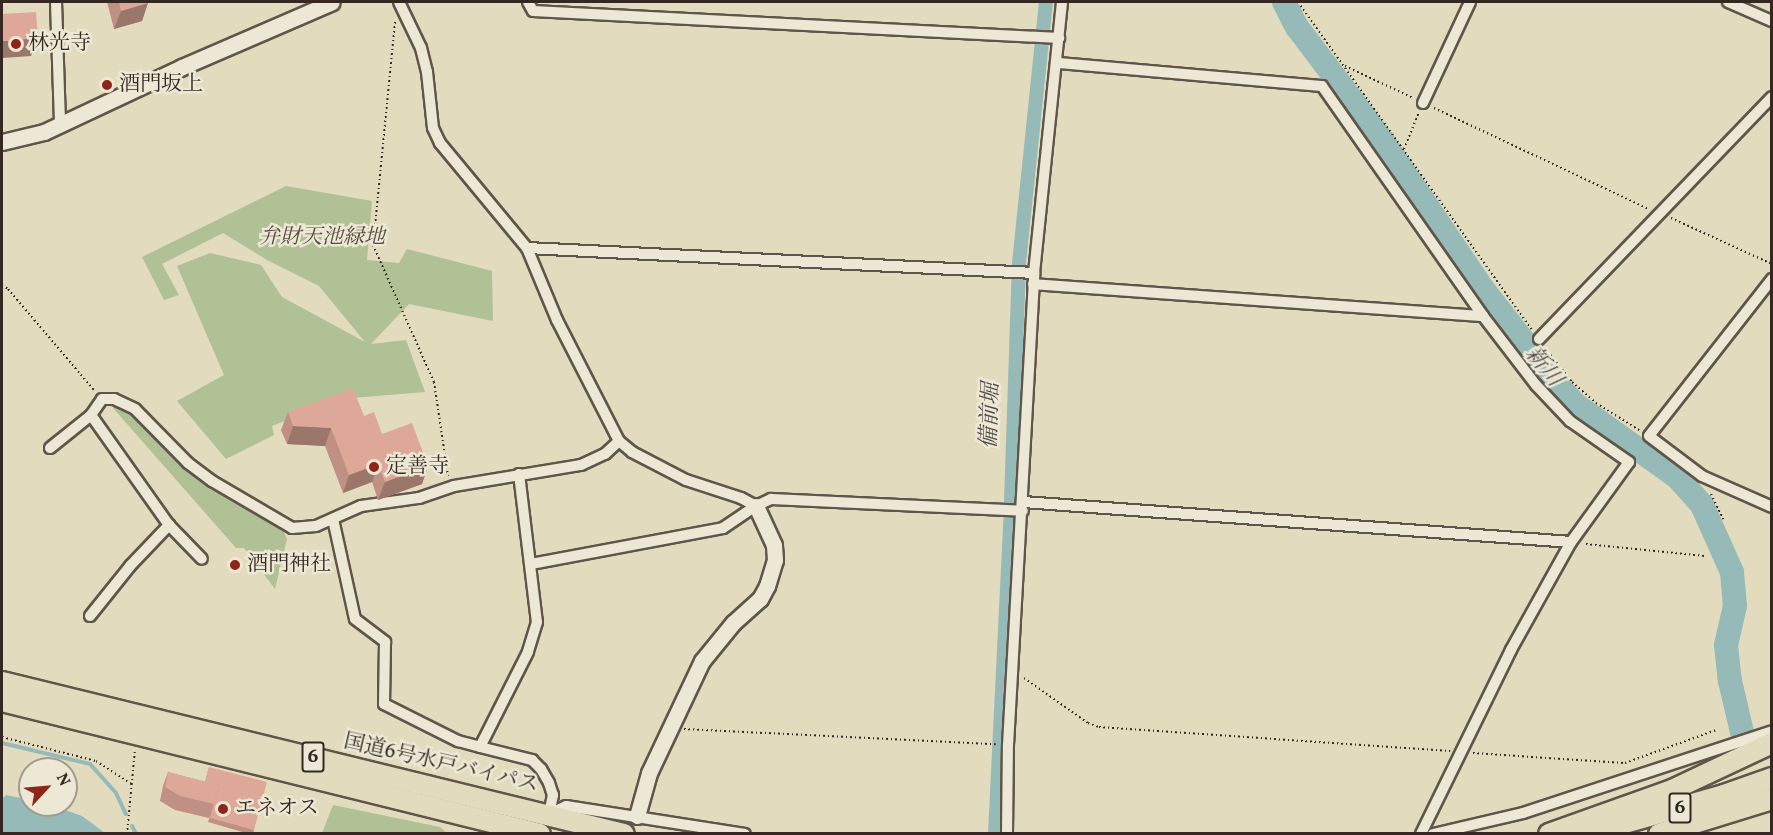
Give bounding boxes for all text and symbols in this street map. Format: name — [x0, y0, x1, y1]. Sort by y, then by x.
place label: 林光寺 — [28, 31, 91, 57]
marker: 林光寺 — [9, 37, 23, 51]
place label: 酒門坂上 — [119, 72, 203, 98]
marker: 酒門坂上 — [100, 78, 114, 92]
park label: 弁財天池緑地 — [259, 225, 385, 251]
water label: 新川 — [1519, 342, 1567, 392]
water label: 備前堀 — [977, 383, 1005, 449]
place label: 定善寺 — [386, 454, 449, 480]
marker: 定善寺 — [367, 460, 381, 474]
place label: 酒門神社 — [247, 552, 331, 578]
marker: 酒門神社 — [228, 558, 242, 572]
street label: 国道6号水戸バイパス — [341, 729, 541, 799]
road number: 6 — [301, 740, 325, 774]
north arrow — [18, 757, 78, 817]
text: N — [50, 770, 75, 790]
road number: 6 — [1668, 791, 1692, 825]
place label: エネオス — [235, 796, 319, 822]
marker: エネオス — [216, 802, 230, 816]

